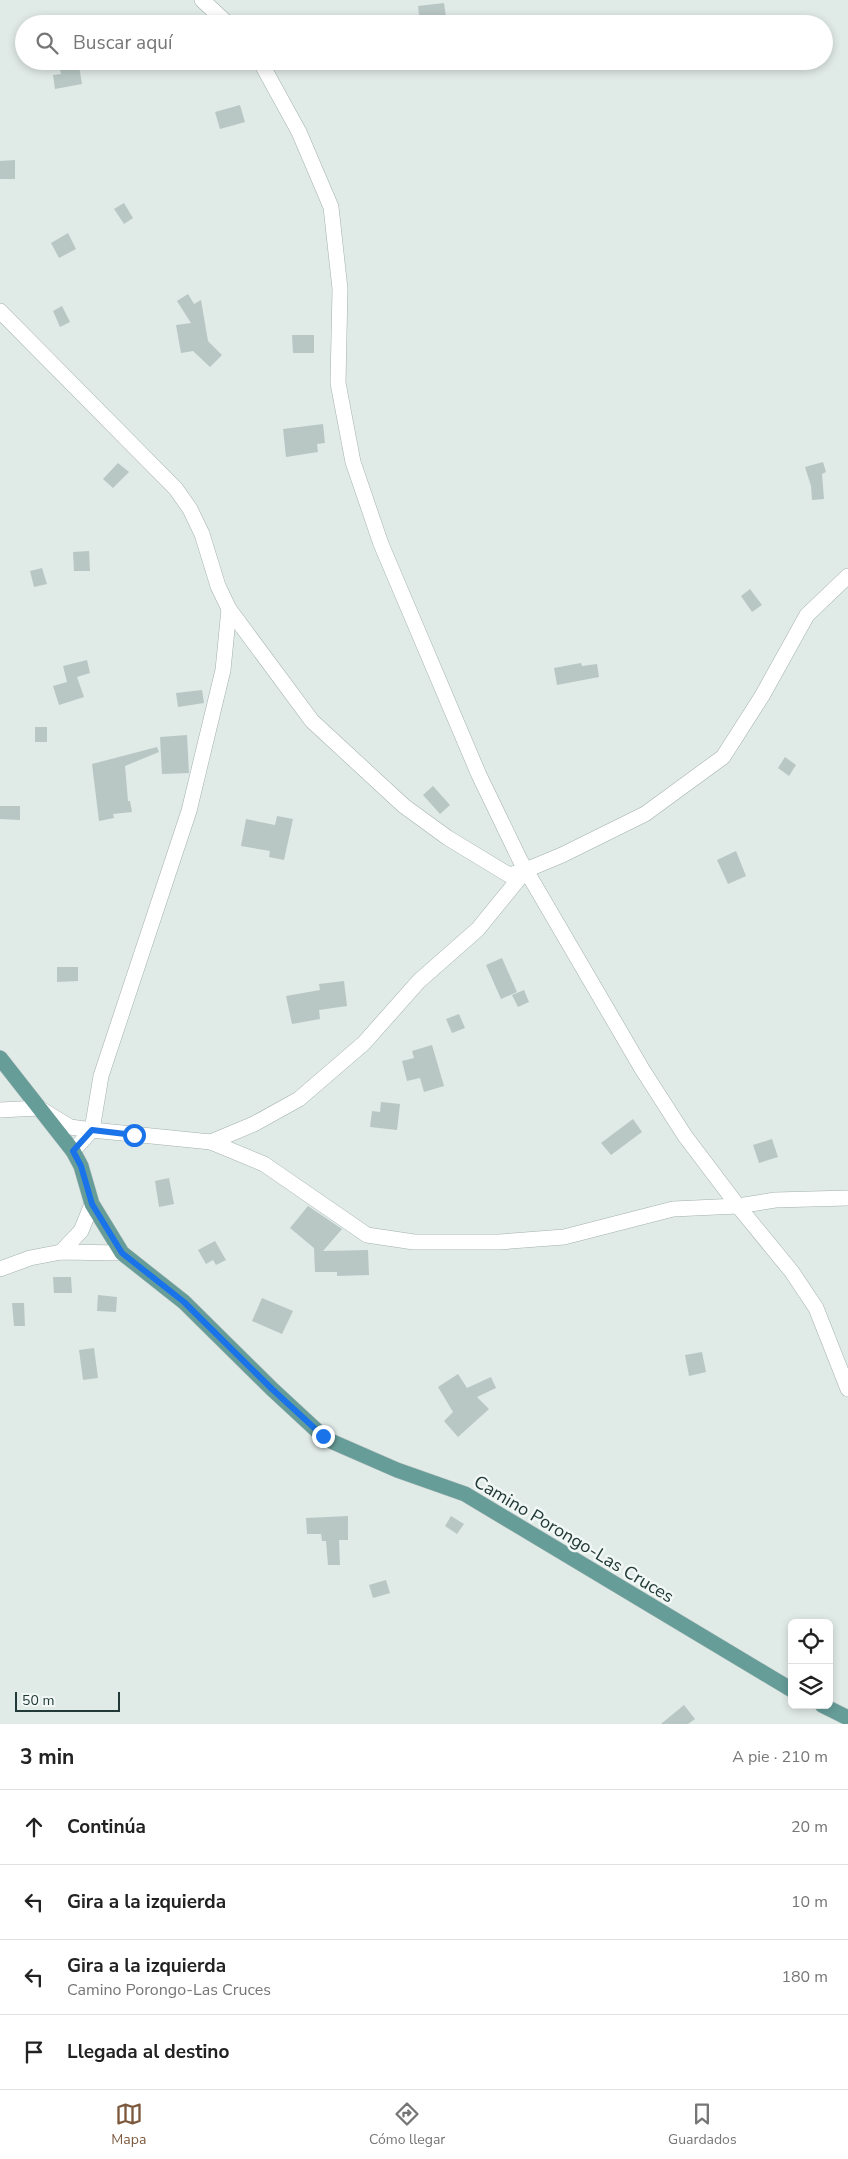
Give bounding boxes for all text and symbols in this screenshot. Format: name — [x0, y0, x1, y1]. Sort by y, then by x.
search box — [15, 15, 833, 70]
icon: search — [33, 29, 61, 57]
text: Buscar aquí — [73, 30, 172, 56]
route start — [123, 1124, 146, 1147]
route end — [312, 1425, 335, 1448]
street label: Camino Porongo-Las Cruces — [469, 1470, 679, 1608]
map controls — [788, 1619, 833, 1709]
button: locate — [788, 1619, 833, 1664]
button: layers — [788, 1664, 833, 1709]
scale bar — [15, 1689, 120, 1712]
text: 50 m — [22, 1691, 54, 1710]
text: 3 min — [20, 1743, 74, 1771]
text: A pie · 210 m — [732, 1746, 828, 1768]
icon: ahead — [20, 1813, 48, 1841]
text: Continúa — [67, 1814, 146, 1840]
text: 20 m — [791, 1816, 828, 1838]
icon: left — [20, 1888, 48, 1916]
text: Gira a la izquierda — [67, 1889, 226, 1915]
text: 10 m — [791, 1891, 828, 1913]
text: Gira a la izquierda — [67, 1953, 226, 1979]
icon: left — [20, 1963, 48, 1991]
text: 180 m — [781, 1966, 828, 1988]
text: Camino Porongo-Las Cruces — [67, 1979, 271, 2001]
icon: arrive — [20, 2038, 48, 2066]
text: Llegada al destino — [67, 2039, 229, 2065]
tab: Mapa — [111, 2100, 146, 2149]
tab: Cómo llegar — [369, 2100, 445, 2149]
tab: Guardados — [668, 2100, 737, 2149]

